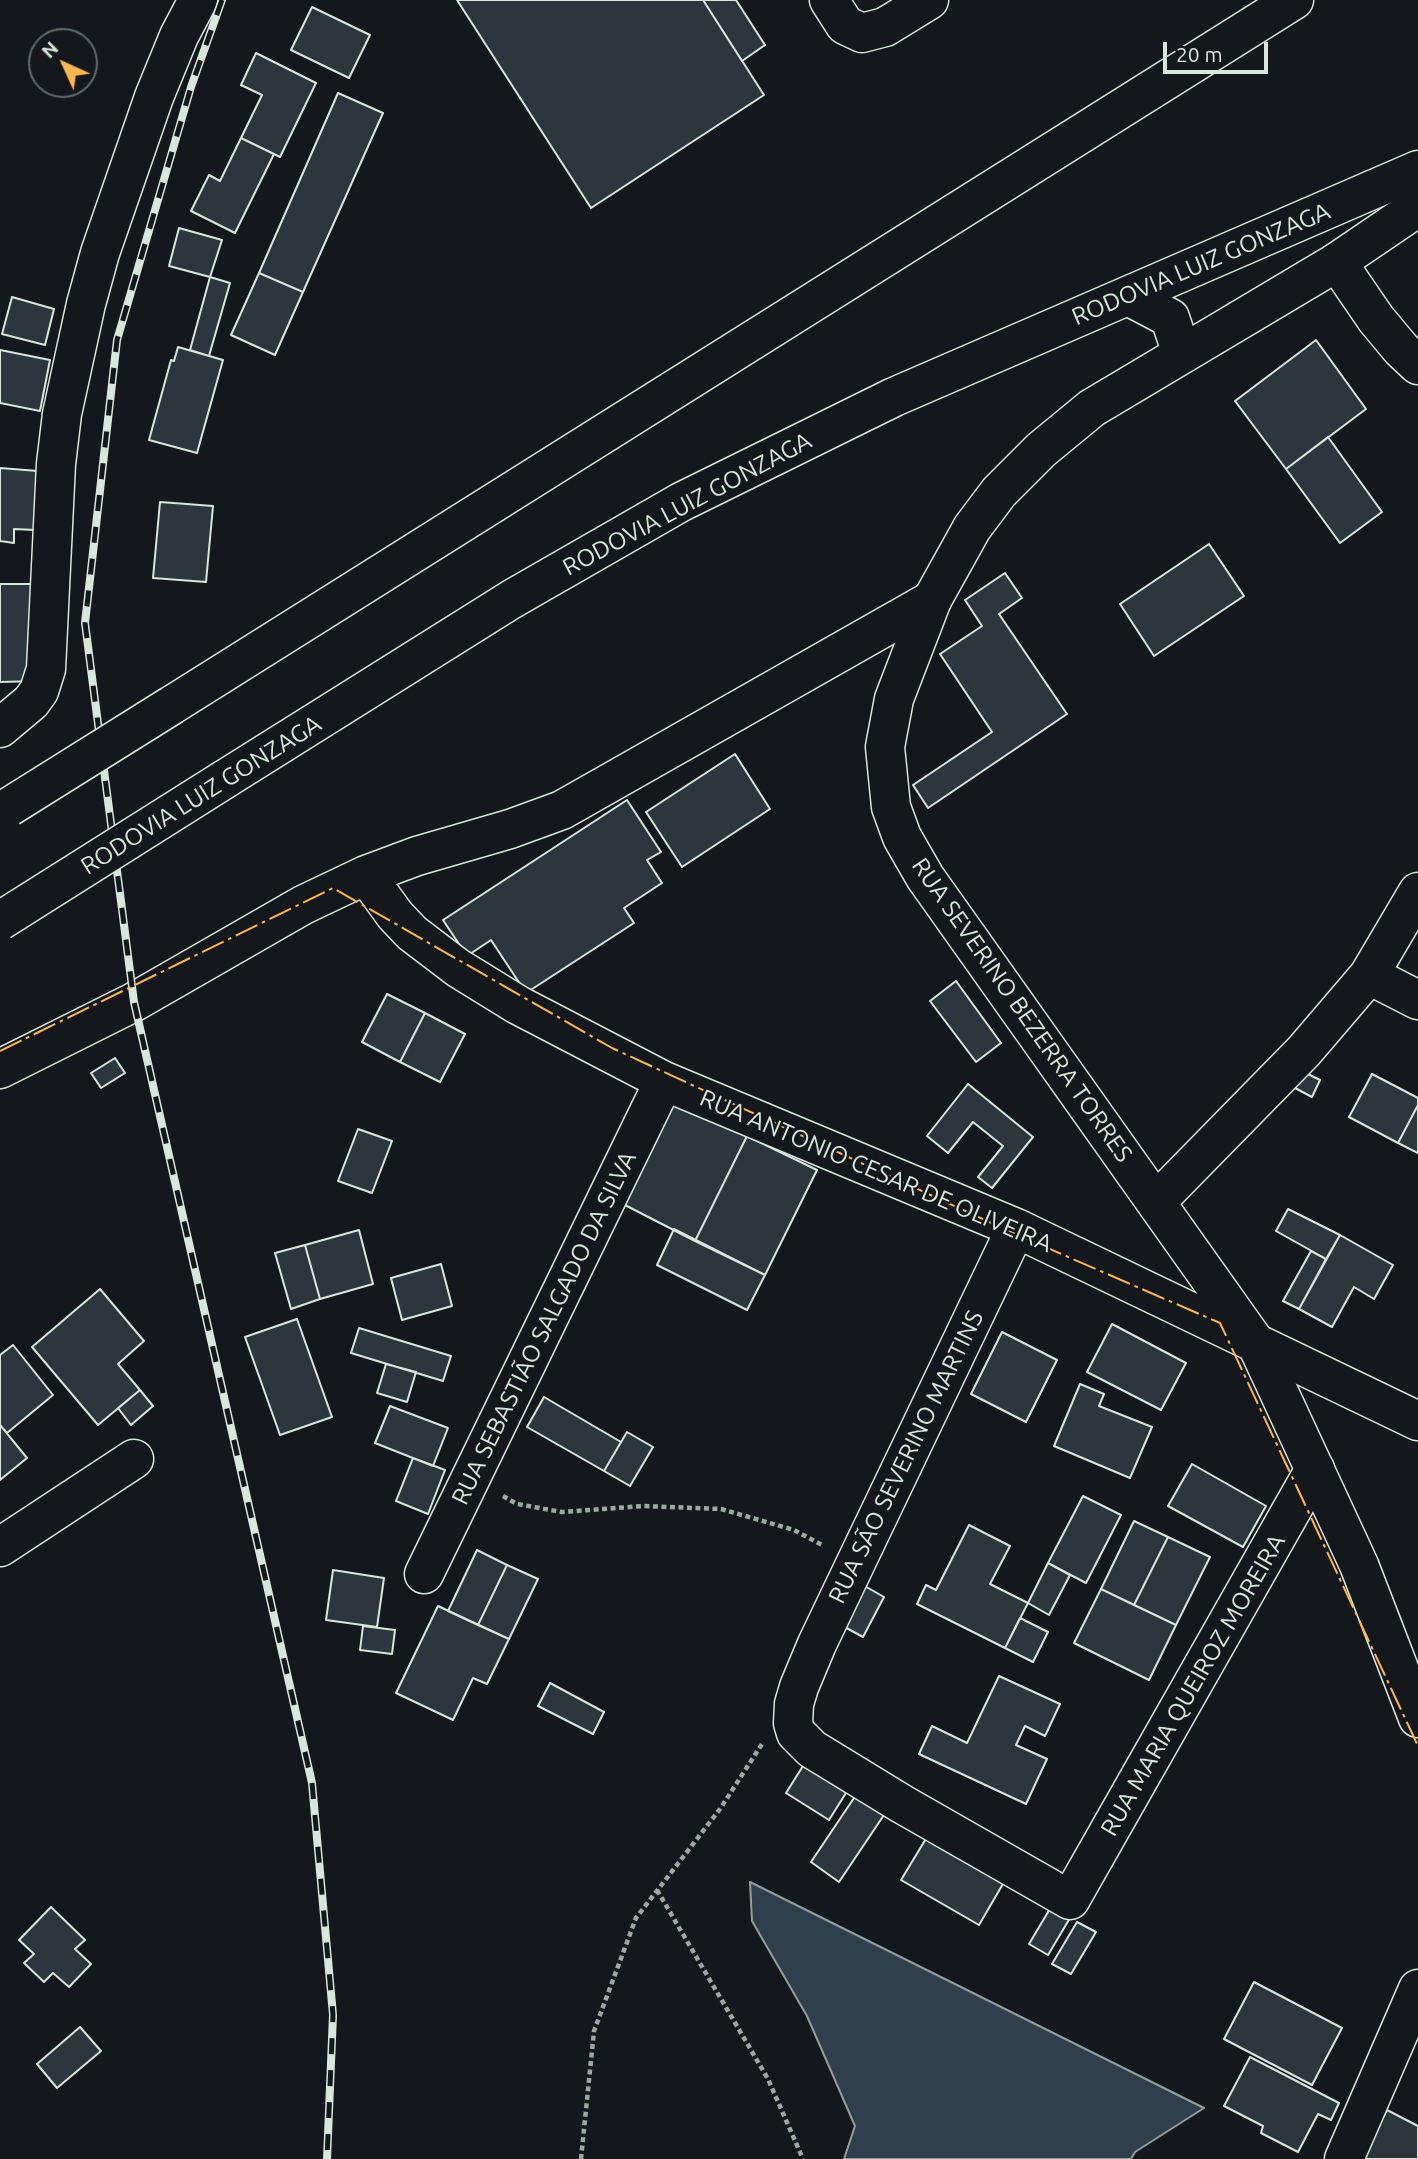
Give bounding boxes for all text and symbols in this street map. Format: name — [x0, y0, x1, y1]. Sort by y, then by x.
north arrow — [28, 28, 98, 98]
scale bar — [1166, 28, 1271, 72]
text: N — [37, 37, 62, 62]
text: 20 m — [1176, 42, 1223, 66]
street label: RODOVIA LUIZ GONZAGA — [1068, 197, 1334, 331]
street label: RODOVIA LUIZ GONZAGA — [558, 426, 816, 582]
street label: RODOVIA LUIZ GONZAGA — [76, 709, 326, 881]
street label: RUA SEVERINO BEZERRA TORRES — [906, 852, 1138, 1168]
street label: RUA ANTONIO CESAR DE OLIVEIRA — [696, 1084, 1056, 1258]
street label: RUA SEBASTIÃO SALGADO DA SILVA — [446, 1147, 642, 1509]
street label: RUA SÃO SEVERINO MARTINS — [822, 1306, 990, 1608]
street label: RUA MARIA QUEIROZ MOREIRA — [1095, 1529, 1291, 1841]

